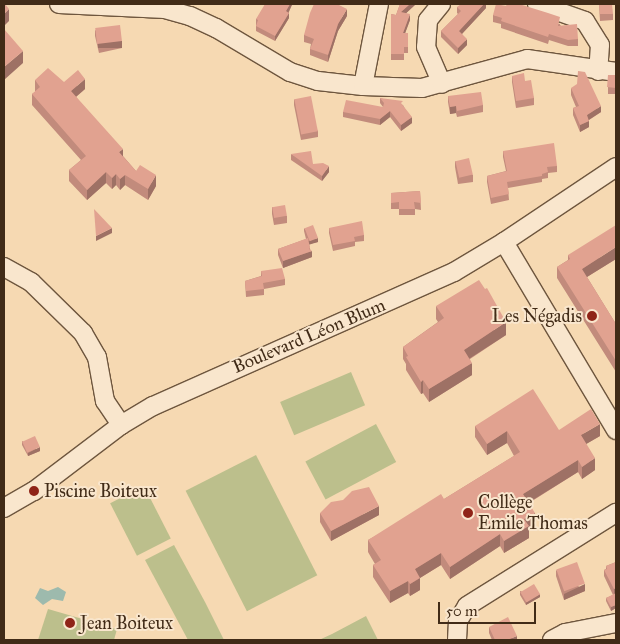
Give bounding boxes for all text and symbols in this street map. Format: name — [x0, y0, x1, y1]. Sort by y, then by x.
street label: Boulevard Léon Blum — [229, 294, 389, 378]
place label: Les Négadis — [492, 305, 582, 327]
marker: Les Négadis — [586, 310, 598, 322]
place label: Piscine Boiteux — [44, 480, 157, 502]
marker: Piscine Boiteux — [28, 485, 40, 497]
place label: Collège Emile Thomas — [478, 492, 588, 534]
marker: Collège Emile Thomas — [462, 507, 474, 519]
scale bar — [440, 592, 538, 624]
text: 50 m — [446, 602, 478, 620]
place label: Jean Boiteux — [80, 612, 173, 634]
marker: Jean Boiteux — [64, 617, 76, 629]

